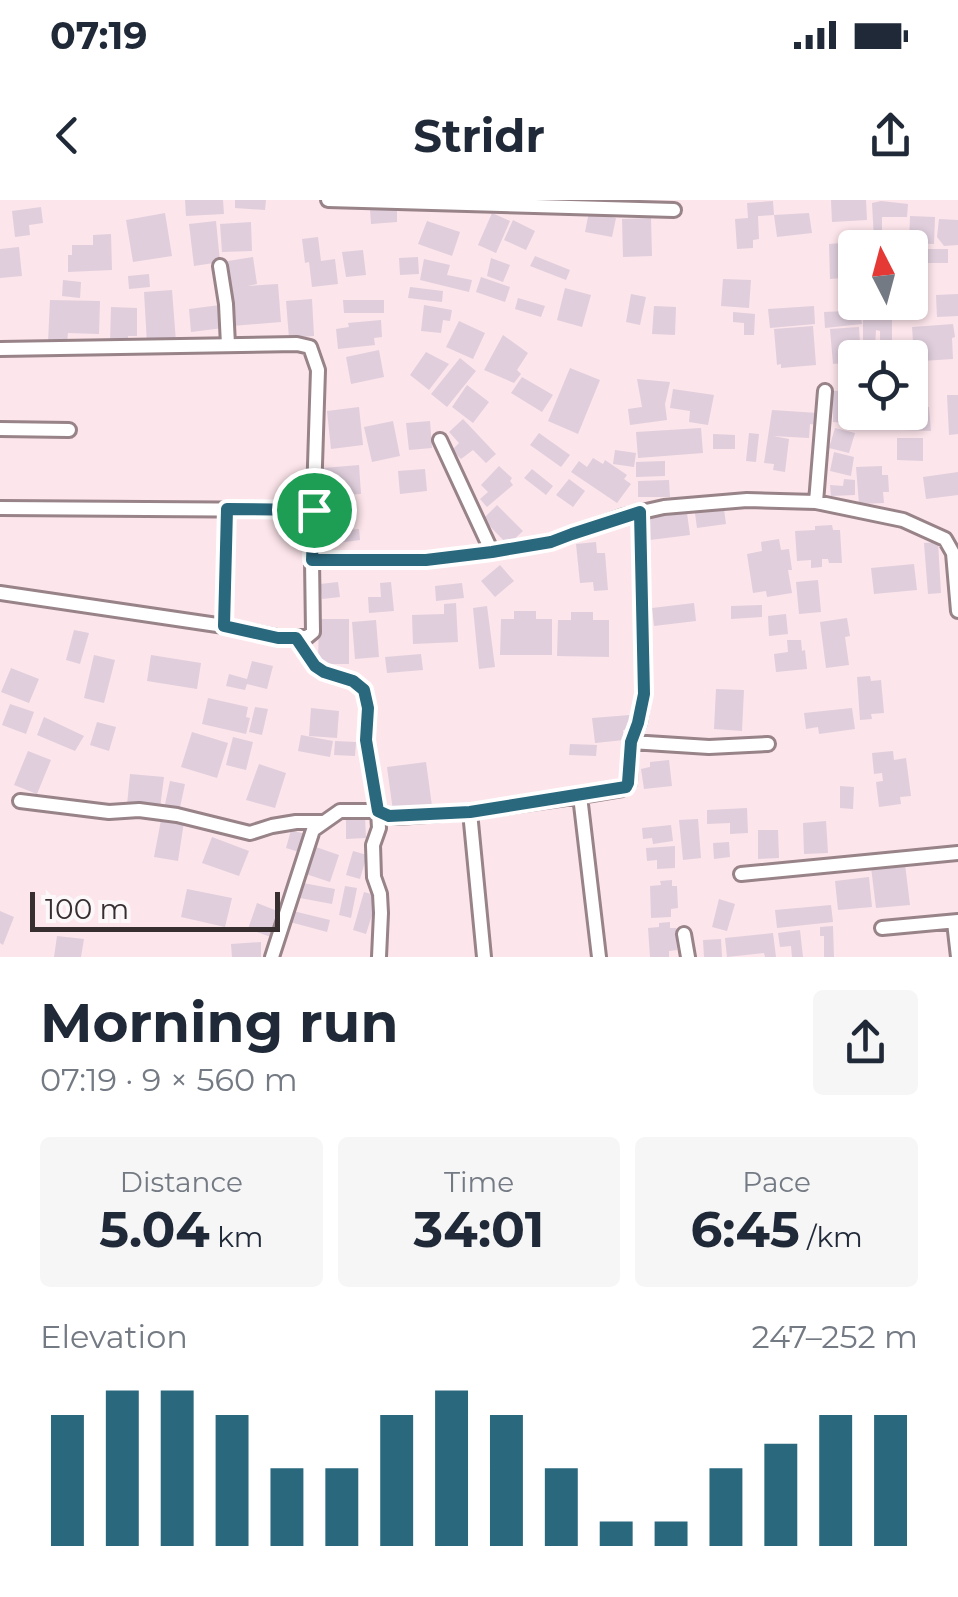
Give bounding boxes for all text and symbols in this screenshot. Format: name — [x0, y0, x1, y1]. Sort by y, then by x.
text: 07:19 — [50, 12, 148, 59]
icon: back — [40, 108, 95, 163]
text: Stridr — [413, 108, 545, 163]
icon: share — [863, 108, 918, 163]
north arrow — [838, 230, 928, 320]
map controls — [838, 230, 928, 430]
button: locate — [838, 340, 928, 430]
pin — [272, 468, 357, 553]
icon: arrive — [287, 483, 342, 538]
scale bar — [30, 887, 280, 931]
text: 100 m — [45, 892, 129, 926]
text: Morning run — [40, 989, 398, 1056]
button: share — [813, 990, 918, 1095]
text: 07:19 · 9 × 560 m — [40, 1060, 298, 1099]
text: Distance — [120, 1165, 243, 1199]
text: Time — [444, 1165, 514, 1199]
text: Pace — [742, 1165, 811, 1199]
text: 5.04 — [99, 1199, 210, 1260]
text: 34:01 — [414, 1199, 544, 1260]
text: 6:45 — [691, 1199, 800, 1260]
text: km — [210, 1220, 263, 1254]
text: /km — [800, 1220, 863, 1254]
text: Elevation — [40, 1317, 188, 1356]
text: 247–252 m — [751, 1317, 918, 1356]

